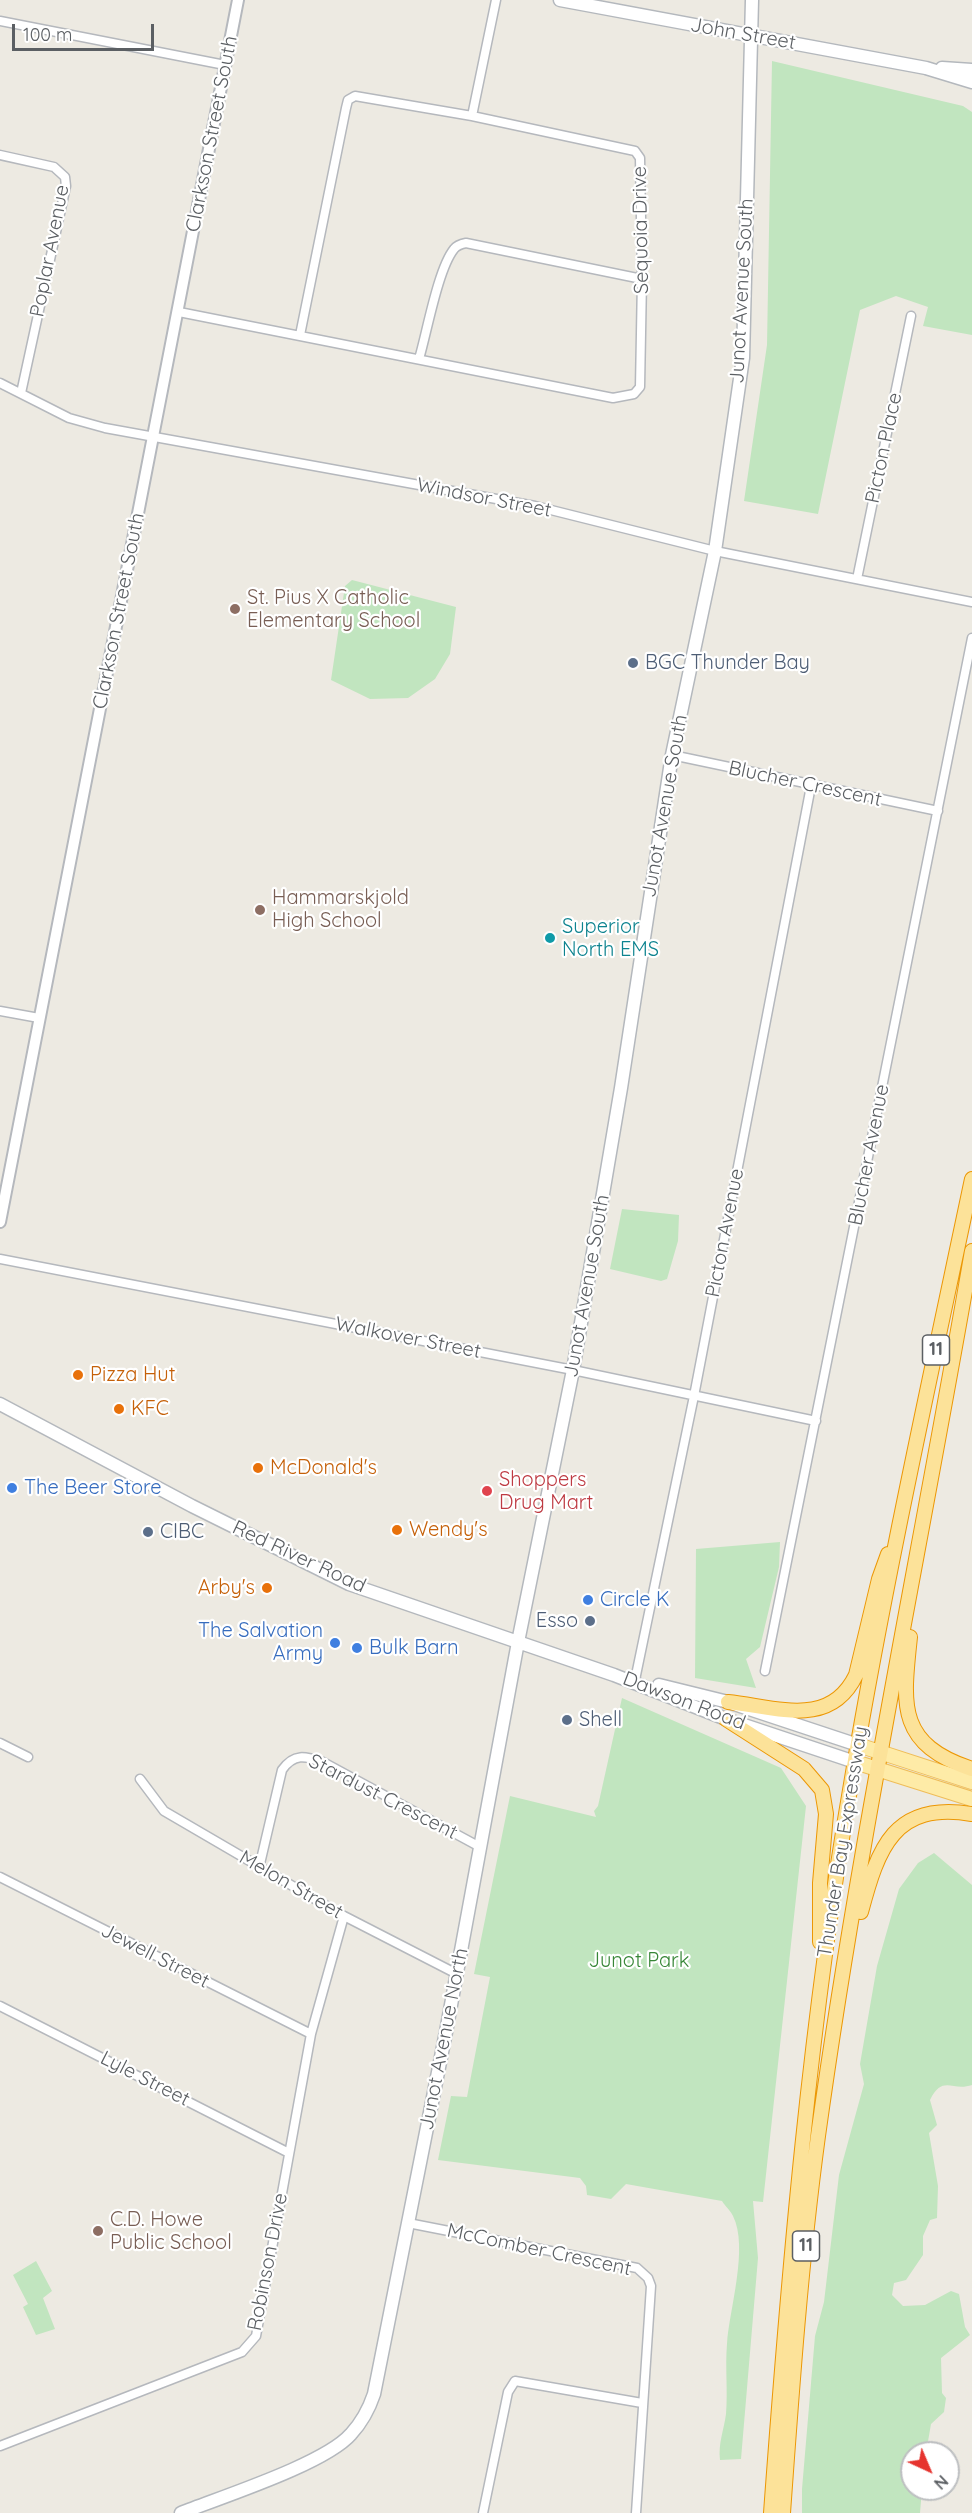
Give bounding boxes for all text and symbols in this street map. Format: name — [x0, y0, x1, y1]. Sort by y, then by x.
scale bar — [15, 12, 158, 50]
street label: John Street — [688, 13, 798, 55]
text: 100 m — [23, 23, 72, 46]
street label: Clarkson Street South — [181, 34, 243, 234]
street label: Sequoia Drive — [628, 166, 654, 294]
street label: Poplar Avenue — [25, 183, 75, 319]
street label: Junot Avenue South — [725, 198, 759, 384]
street label: Picton Place — [861, 390, 907, 506]
street label: Windsor Street — [415, 473, 553, 523]
street label: Clarkson Street South — [88, 511, 150, 711]
place label: St. Pius X Catholic Elementary School — [247, 586, 420, 633]
marker: St. Pius X Catholic Elementary School — [228, 602, 242, 616]
place label: BGC Thunder Bay — [645, 651, 810, 675]
marker: BGC Thunder Bay — [626, 656, 640, 670]
street label: Junot Avenue South — [637, 713, 693, 899]
street label: Blucher Crescent — [726, 756, 884, 812]
place label: Hammarskjold High School — [272, 886, 409, 933]
marker: Hammarskjold High School — [253, 903, 267, 917]
place label: Superior North EMS — [562, 915, 659, 962]
marker: Superior North EMS — [543, 931, 557, 945]
street label: Blucher Avenue — [844, 1082, 894, 1228]
street label: Picton Avenue — [701, 1167, 749, 1299]
street label: Junot Avenue South — [559, 1193, 615, 1379]
street label: Walkover Street — [333, 1312, 483, 1364]
road number: 11 — [922, 1335, 950, 1365]
place label: Pizza Hut — [90, 1363, 175, 1387]
marker: Pizza Hut — [71, 1368, 85, 1382]
place label: KFC — [131, 1397, 169, 1421]
marker: KFC — [112, 1402, 126, 1416]
place label: McDonald's — [270, 1456, 377, 1480]
marker: McDonald's — [251, 1461, 265, 1475]
place label: Shoppers Drug Mart — [499, 1468, 593, 1515]
place label: The Beer Store — [24, 1476, 162, 1500]
marker: The Beer Store — [5, 1481, 19, 1495]
marker: Shoppers Drug Mart — [480, 1484, 494, 1498]
street label: Red River Road — [228, 1516, 370, 1598]
place label: Wendy's — [409, 1518, 488, 1542]
place label: CIBC — [160, 1520, 204, 1544]
marker: Wendy's — [390, 1523, 404, 1537]
marker: CIBC — [141, 1525, 155, 1539]
place label: Arby's — [198, 1576, 255, 1600]
marker: Arby's — [260, 1581, 274, 1595]
place label: Circle K — [600, 1588, 670, 1612]
marker: Circle K — [581, 1593, 595, 1607]
place label: Esso — [536, 1609, 578, 1633]
marker: Esso — [583, 1614, 597, 1628]
place label: The Salvation Army — [198, 1619, 323, 1666]
marker: The Salvation Army — [328, 1636, 342, 1650]
place label: Bulk Barn — [369, 1636, 459, 1660]
marker: Bulk Barn — [350, 1641, 364, 1655]
street label: Dawson Road — [619, 1667, 749, 1735]
place label: Shell — [579, 1708, 622, 1732]
marker: Shell — [560, 1713, 574, 1727]
street label: Thunder Bay Expressway — [813, 1725, 873, 1959]
street label: Stardust Crescent — [305, 1749, 461, 1845]
street label: Melon Street — [235, 1846, 347, 1924]
street label: Jewell Street — [97, 1918, 213, 1994]
street label: Junot Avenue North — [415, 1946, 473, 2132]
park label: Junot Park — [588, 1949, 690, 1973]
street label: Lyle Street — [96, 2046, 194, 2112]
street label: Robinson Drive — [243, 2191, 293, 2333]
place label: C.D. Howe Public School — [110, 2208, 232, 2255]
street label: McComber Crescent — [445, 2219, 633, 2281]
marker: C.D. Howe Public School — [91, 2224, 105, 2238]
road number: 11 — [792, 2231, 820, 2261]
north arrow — [900, 2441, 960, 2501]
text: N — [930, 2471, 952, 2494]

